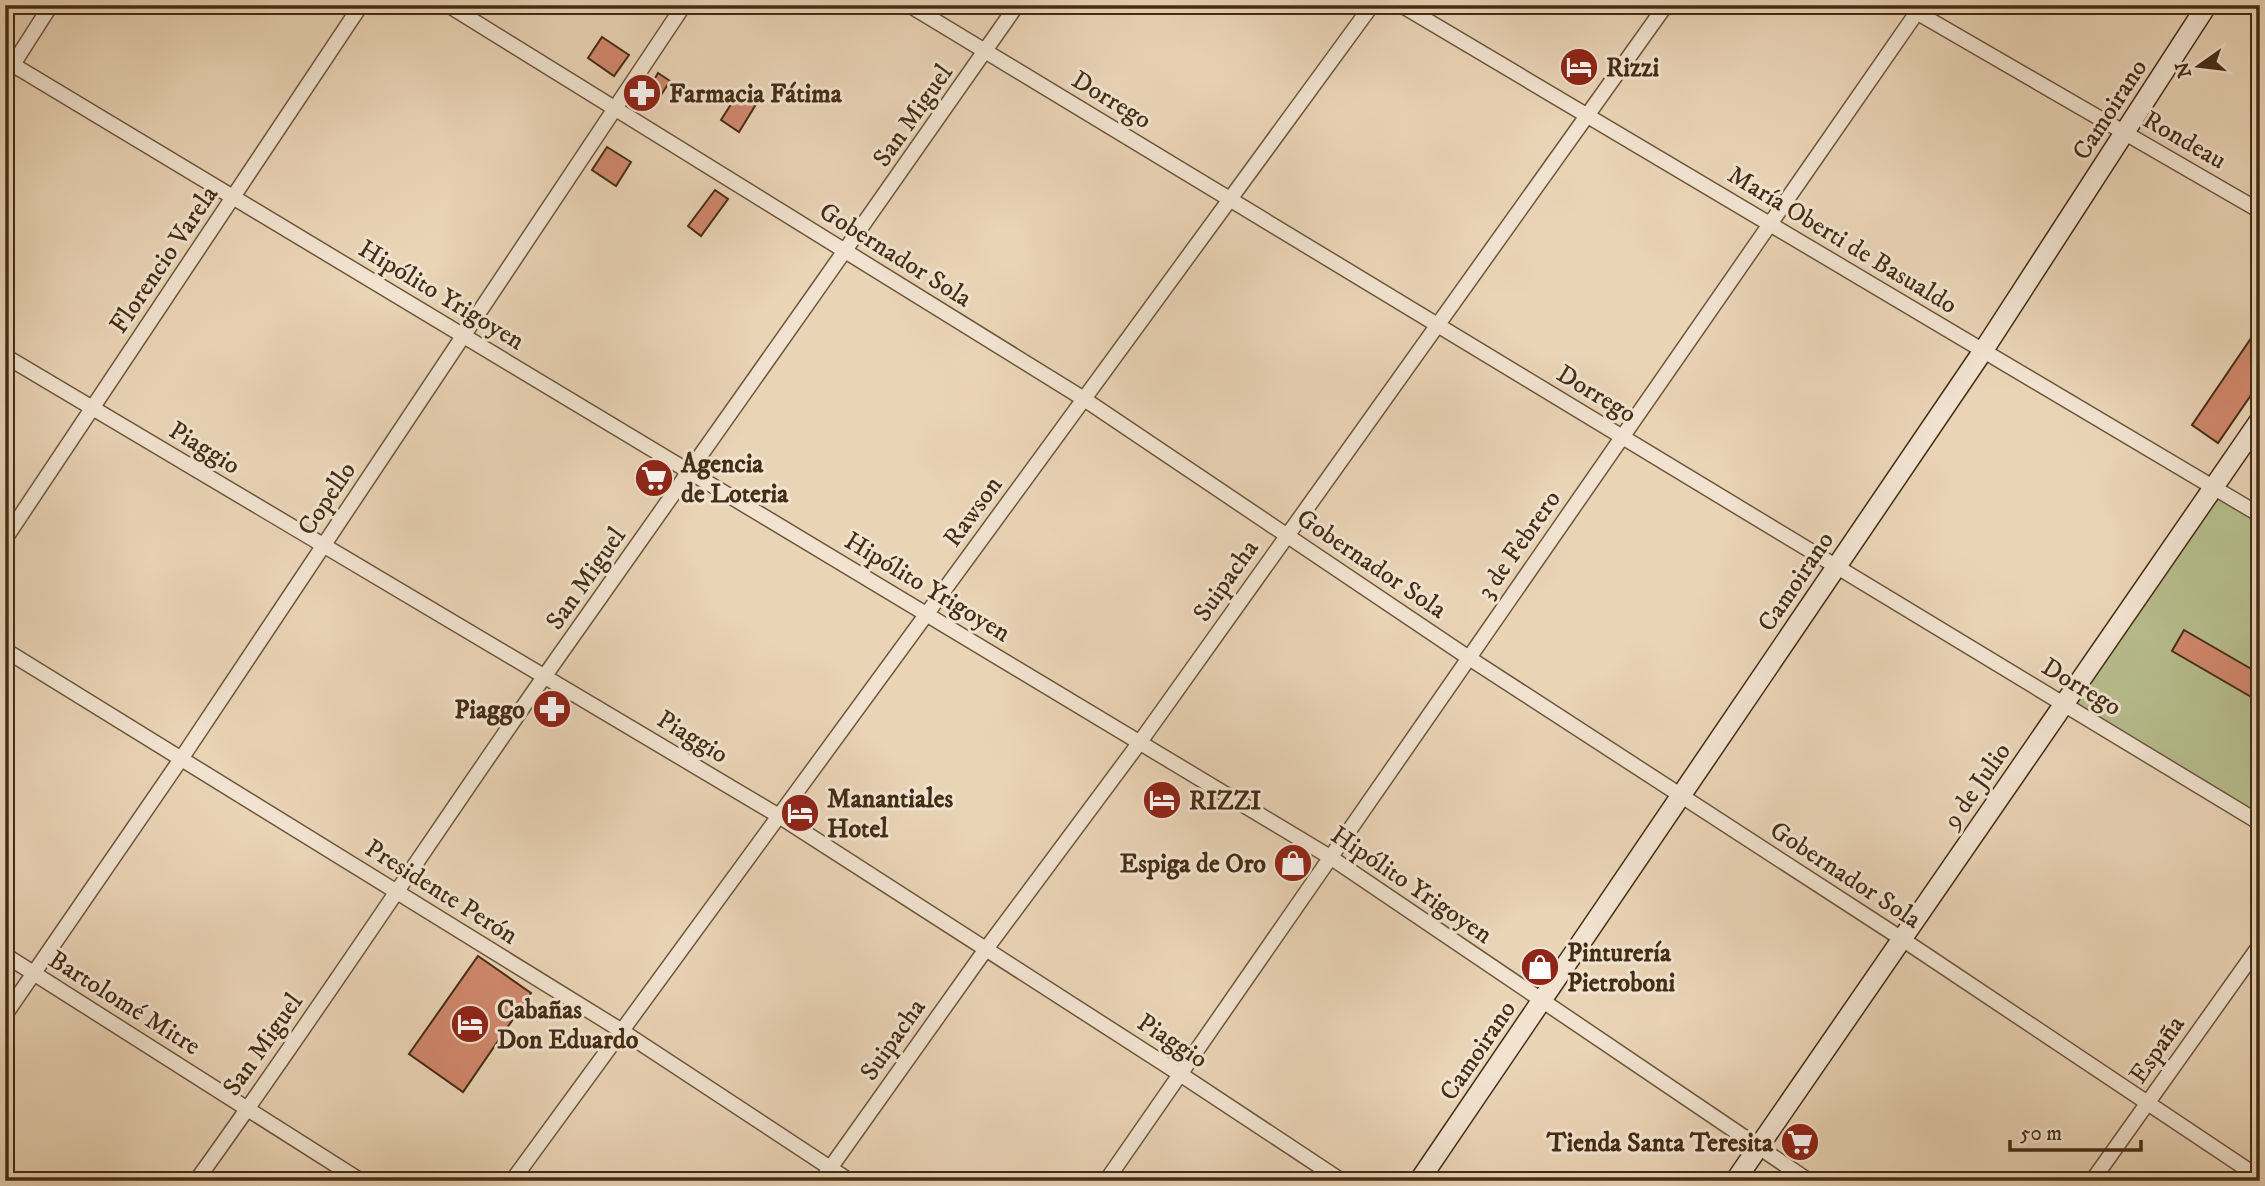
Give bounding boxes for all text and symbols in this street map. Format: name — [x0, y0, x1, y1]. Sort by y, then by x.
north arrow — [2164, 32, 2234, 102]
hotel icon: Rizzi — [1558, 46, 1600, 88]
place label: Rizzi — [1606, 52, 1660, 85]
street label: Camoirano — [2065, 53, 2155, 167]
street label: San Miguel — [866, 58, 961, 174]
text: N — [2171, 59, 2197, 80]
street label: Dorrego — [1065, 64, 1157, 137]
pharmacy icon: Farmacia Fátima — [621, 72, 663, 114]
place label: Farmacia Fátima — [669, 78, 843, 111]
street label: Rondeau — [2137, 103, 2232, 177]
street label: María Oberti de Basualdo — [1721, 159, 1963, 322]
street label: Florencio Varela — [103, 180, 226, 340]
street label: Gobernador Sola — [813, 195, 978, 315]
street label: Hipólito Yrigoyen — [352, 233, 531, 358]
street label: Dorrego — [1550, 358, 1642, 431]
street label: Piaggio — [163, 414, 246, 482]
place label: Agencia de Loteria — [680, 448, 789, 511]
street label: Copello — [291, 456, 364, 542]
supermarket icon: Agencia de Loteria — [633, 457, 675, 499]
street label: Rawson — [936, 470, 1010, 554]
street label: 3 de Febrero — [1470, 484, 1569, 606]
street label: Gobernador Sola — [1290, 502, 1452, 627]
street label: San Miguel — [539, 521, 634, 637]
street label: Hipólito Yrigoyen — [838, 525, 1017, 650]
street label: Camoirano — [1751, 525, 1842, 638]
street label: Suipacha — [1186, 533, 1266, 628]
street label: Dorrego — [2035, 651, 2127, 724]
pharmacy icon: Piaggo — [531, 688, 573, 730]
place label: Piaggo — [454, 694, 525, 727]
street label: Piaggio — [651, 703, 734, 771]
street label: 9 de Julio — [1935, 736, 2019, 837]
hotel icon: RIZZI — [1141, 779, 1183, 821]
place label: Manantiales Hotel — [827, 783, 953, 846]
place label: RIZZI — [1189, 785, 1261, 818]
hotel icon: Manantiales Hotel — [779, 792, 821, 834]
street label: Gobernador Sola — [1763, 814, 1927, 936]
street label: Hipólito Yrigoyen — [1324, 819, 1499, 952]
street label: Presidente Perón — [359, 832, 524, 953]
shop icon: Espiga de Oro — [1272, 842, 1314, 884]
place label: Espiga de Oro — [1120, 848, 1266, 881]
place label: Pinturería Pietroboni — [1567, 937, 1676, 1000]
street label: Bartolomé Mitre — [42, 943, 206, 1063]
shop icon: Pinturería Pietroboni — [1519, 946, 1561, 988]
street label: San Miguel — [216, 987, 311, 1103]
street label: Suipacha — [853, 992, 933, 1087]
place label: Cabañas Don Eduardo — [497, 994, 639, 1057]
street label: Camoirano — [1433, 994, 1524, 1107]
hotel icon: Cabañas Don Eduardo — [449, 1003, 491, 1045]
street label: Piaggio — [1131, 1006, 1214, 1076]
street label: España — [2122, 1009, 2192, 1090]
scale bar — [2010, 1109, 2141, 1153]
supermarket icon: Tienda Santa Teresita — [1779, 1121, 1821, 1163]
text: 50 m — [2020, 1121, 2062, 1147]
place label: Tienda Santa Teresita — [1546, 1127, 1774, 1160]

